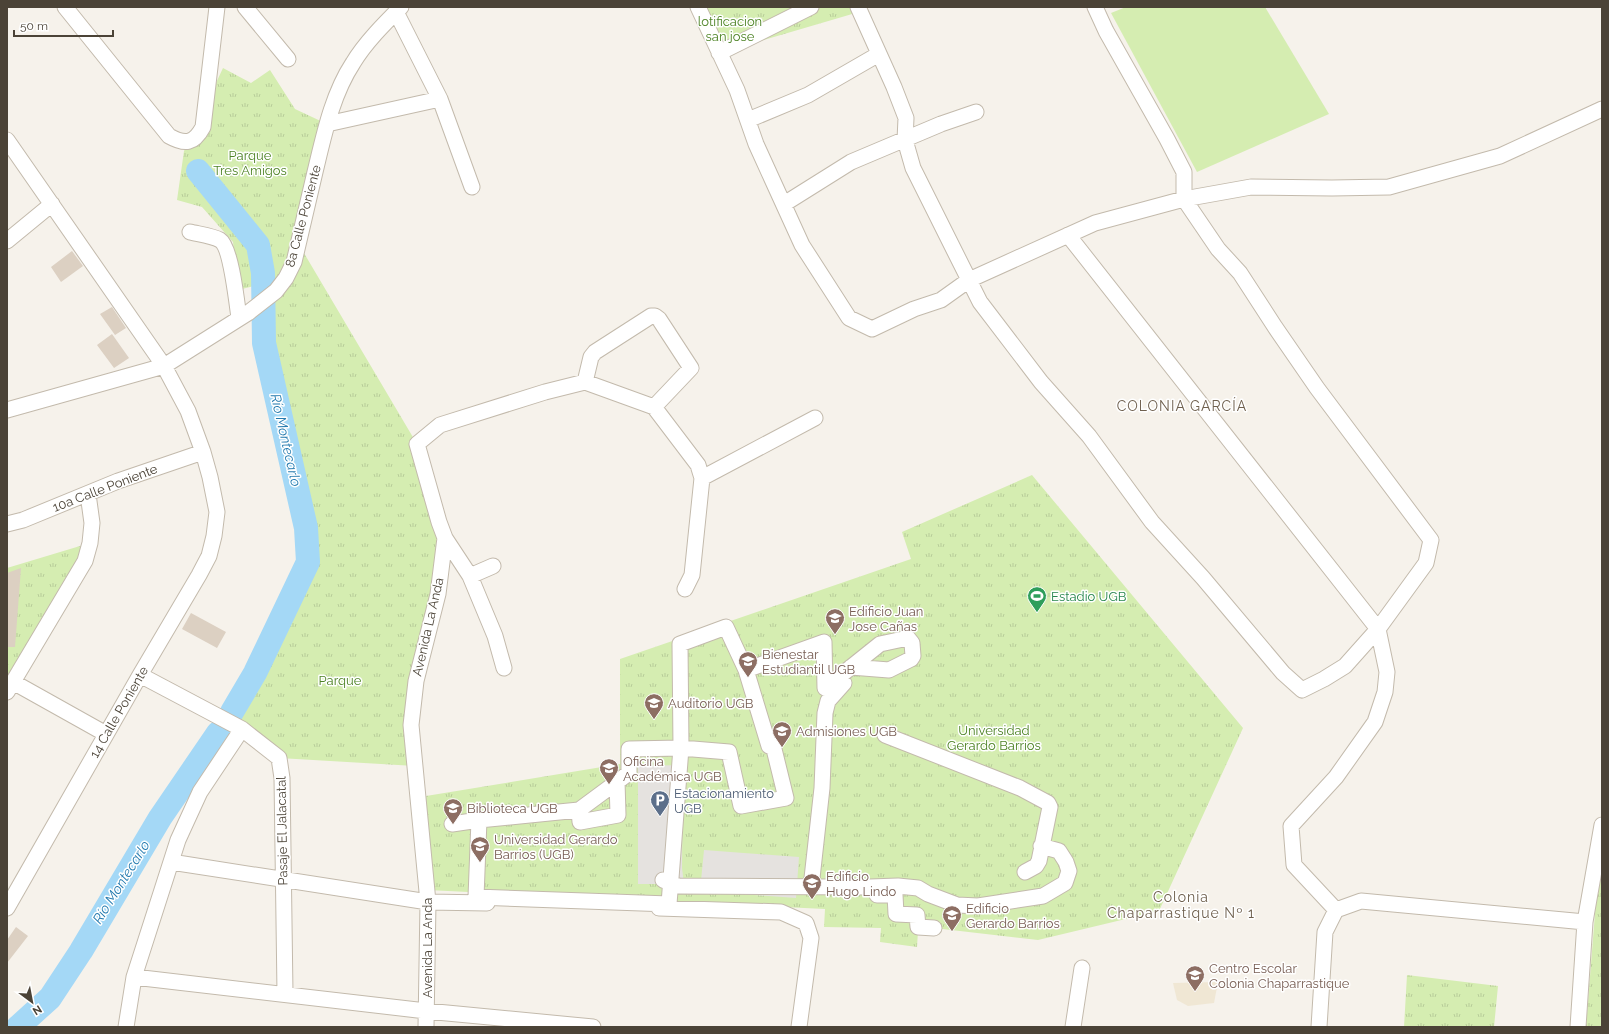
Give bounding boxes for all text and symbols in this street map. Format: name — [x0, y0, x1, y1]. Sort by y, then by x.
scale bar — [14, 12, 113, 38]
park label: lotificacion san jose — [698, 14, 762, 44]
text: 50 m — [20, 19, 48, 33]
park label: Parque Tres Amigos — [213, 148, 287, 178]
street label: 8a Calle Poniente — [282, 163, 324, 269]
water label: Río Montecarlo — [268, 392, 304, 488]
district label: COLONIA GARCÍA — [1117, 397, 1247, 414]
street label: 10a Calle Poniente — [50, 461, 160, 515]
street label: Avenida La Anda — [409, 576, 447, 678]
sports icon: Estadio UGB — [1026, 585, 1048, 613]
place label: Estadio UGB — [1051, 589, 1127, 604]
place label: Edificio Juan Jose Cañas — [849, 604, 923, 634]
school or university icon: Edificio Juan Jose Cañas — [824, 607, 846, 635]
place label: Bienestar Estudiantil UGB — [762, 647, 856, 677]
school or university icon: Bienestar Estudiantil UGB — [737, 650, 759, 678]
street label: 14 Calle Poniente — [87, 663, 151, 760]
park label: Parque — [319, 673, 362, 688]
school or university icon: Auditorio UGB — [643, 692, 665, 720]
place label: Auditorio UGB — [668, 696, 754, 711]
school or university icon: Admisiones UGB — [771, 720, 793, 748]
park label: Universidad Gerardo Barrios — [947, 723, 1041, 753]
place label: Admisiones UGB — [796, 724, 897, 739]
place label: Oficina Académica UGB — [623, 754, 722, 784]
school or university icon: Oficina Académica UGB — [598, 757, 620, 785]
street label: Pasaje El Jalacatal — [274, 776, 290, 886]
place label: Estacionamiento UGB — [674, 786, 774, 816]
parking icon: Estacionamiento UGB — [649, 789, 671, 817]
school or university icon: Biblioteca UGB — [442, 797, 464, 825]
place label: Biblioteca UGB — [467, 801, 558, 816]
place label: Universidad Gerardo Barrios (UGB) — [494, 832, 618, 862]
school or university icon: Universidad Gerardo Barrios (UGB) — [469, 835, 491, 863]
water label: Río Montecarlo — [89, 838, 153, 926]
place label: Edificio Hugo Lindo — [826, 869, 896, 899]
school or university icon: Edificio Hugo Lindo — [801, 872, 823, 900]
district label: Colonia Chaparrastique Nº 1 — [1107, 889, 1255, 921]
street label: Avenida La Anda — [420, 898, 435, 998]
place label: Edificio Gerardo Barrios — [966, 901, 1060, 931]
school or university icon: Edificio Gerardo Barrios — [941, 904, 963, 932]
place label: Centro Escolar Colonia Chaparrastique — [1209, 961, 1350, 991]
school or university icon: Centro Escolar Colonia Chaparrastique — [1184, 964, 1206, 992]
north arrow — [12, 982, 52, 1022]
text: N — [30, 1002, 44, 1018]

